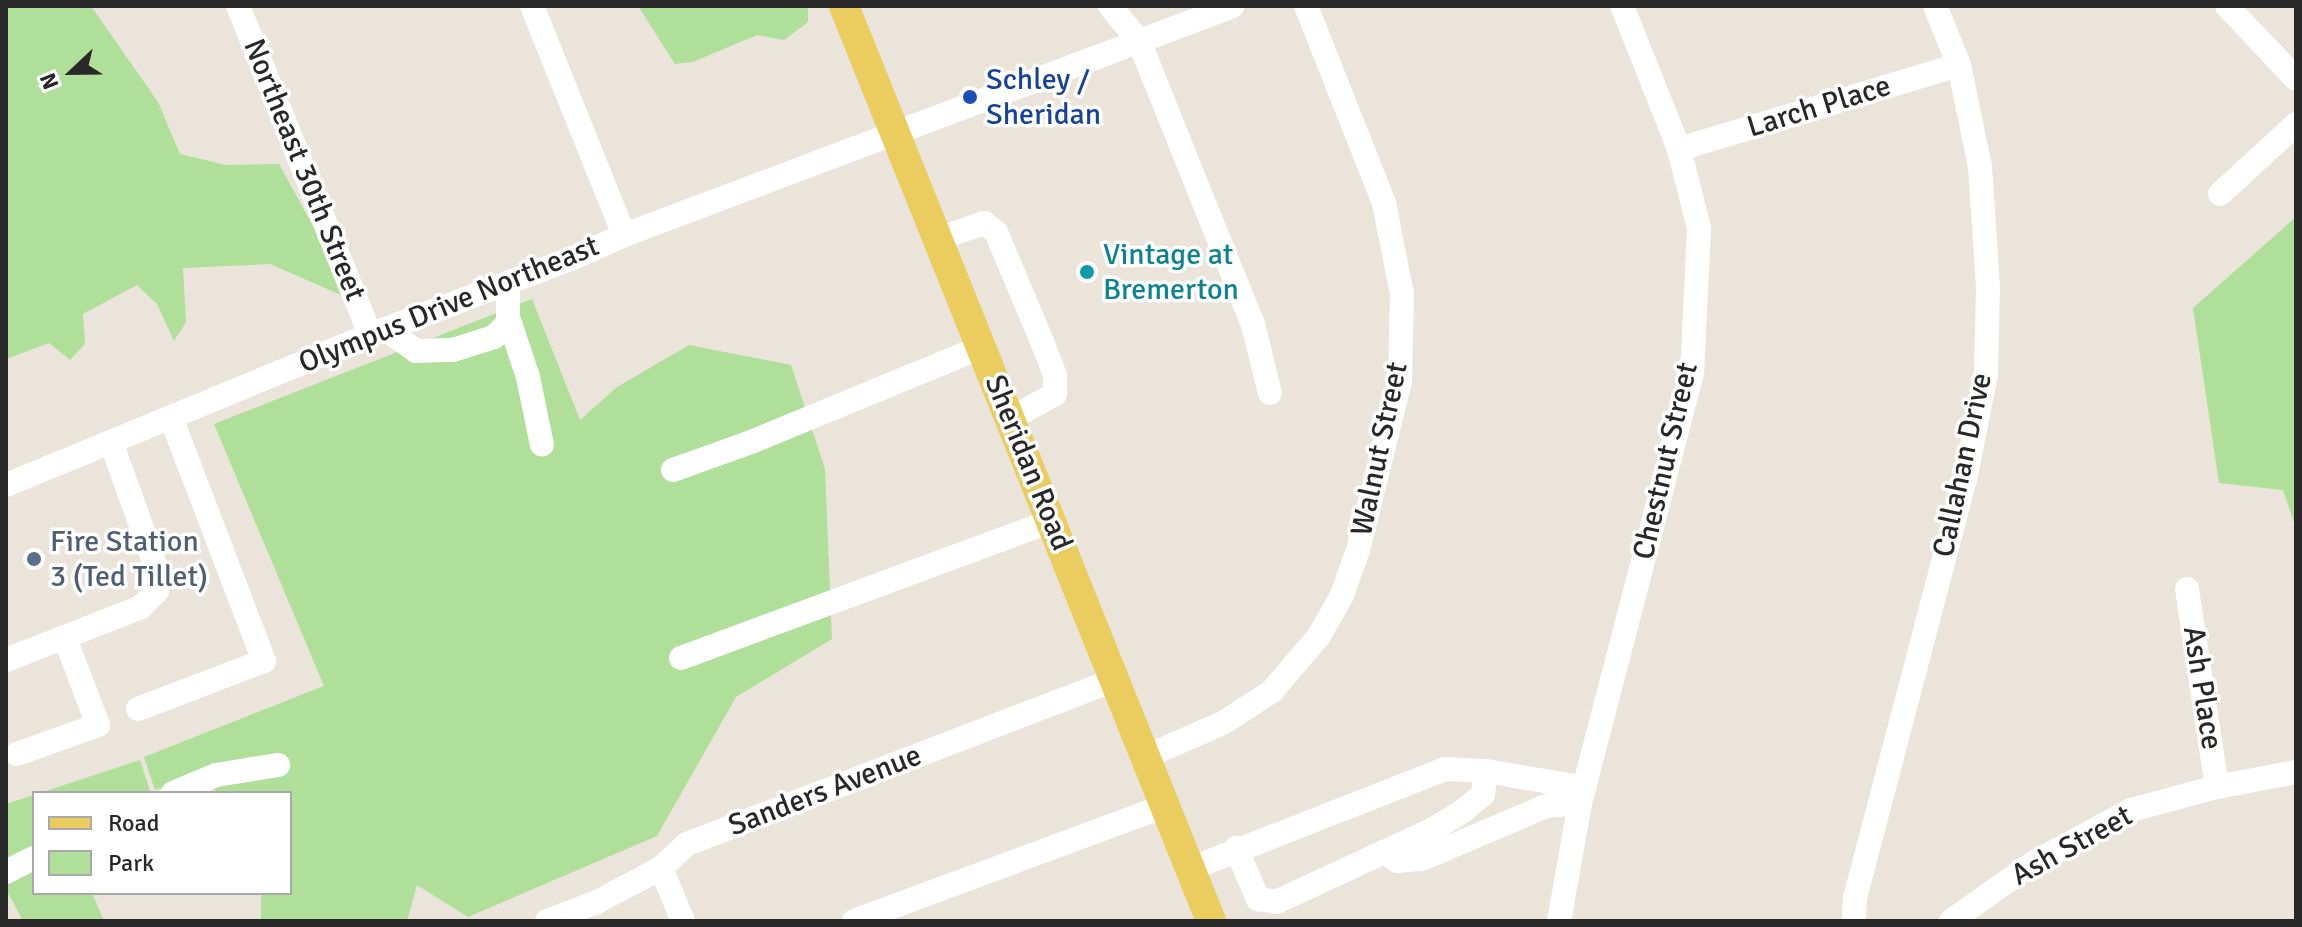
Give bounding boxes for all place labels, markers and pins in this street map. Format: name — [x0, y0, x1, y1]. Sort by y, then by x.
place label: Schley / Sheridan — [986, 62, 1101, 132]
marker: Schley / Sheridan — [961, 88, 979, 106]
place label: Vintage at Bremerton — [1103, 237, 1239, 308]
marker: Vintage at Bremerton — [1078, 263, 1096, 281]
place label: Fire Station 3 (Ted Tillet) — [50, 524, 208, 594]
marker: Fire Station 3 (Ted Tillet) — [25, 550, 43, 568]

